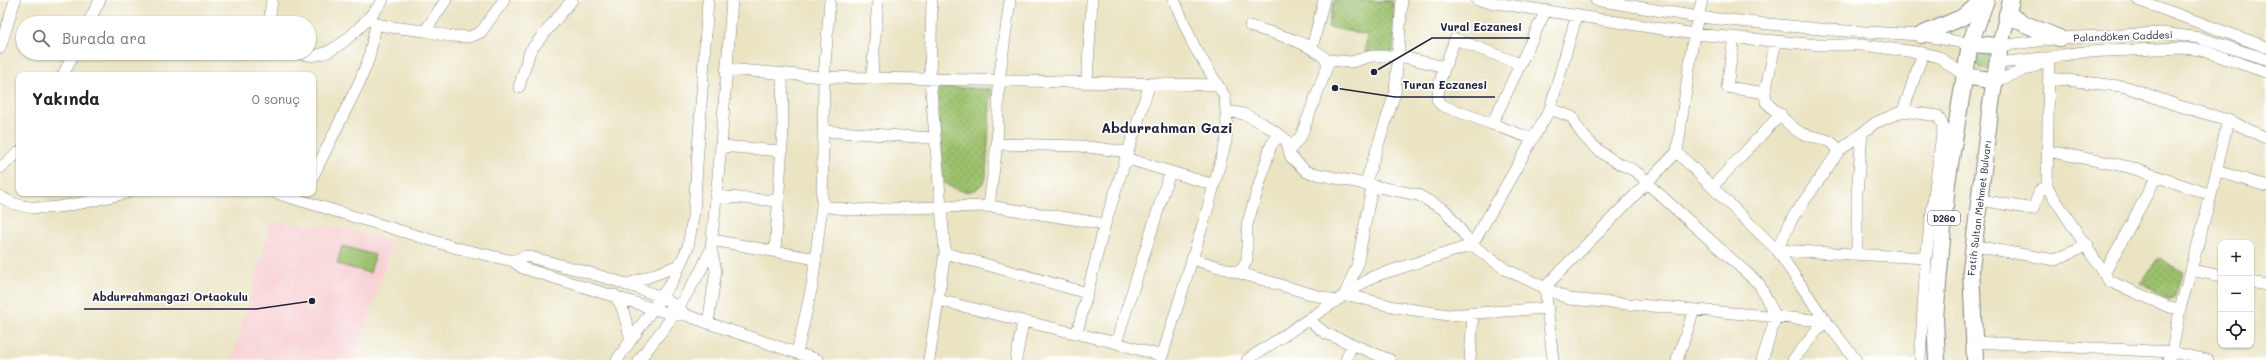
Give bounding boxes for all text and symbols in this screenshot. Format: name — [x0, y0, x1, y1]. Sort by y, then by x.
callout: Vural Eczanesi — [1432, 15, 1530, 38]
search box — [16, 16, 316, 60]
text: Vural Eczanesi — [1440, 19, 1522, 34]
icon: search — [30, 27, 52, 49]
street label: Palandöken Caddesi — [2073, 27, 2173, 45]
text: Burada ara — [62, 28, 146, 48]
callout: Turan Eczanesi — [1395, 74, 1495, 97]
text: Turan Eczanesi — [1403, 77, 1487, 92]
text: Yakında — [32, 87, 100, 109]
text: 0 sonuç — [252, 90, 300, 107]
district label: Abdurrahman Gazi — [1101, 118, 1233, 137]
street label: Fatih Sultan Mehmet Bulvarı — [1964, 139, 1994, 277]
road number: D260 — [1928, 211, 1960, 225]
map controls — [2218, 240, 2254, 348]
button: + — [2218, 240, 2254, 276]
button: − — [2218, 276, 2254, 312]
callout: Abdurrahmangazi Ortaokulu — [84, 286, 256, 309]
text: Abdurrahmangazi Ortaokulu — [92, 289, 248, 304]
button: locate — [2218, 312, 2254, 348]

